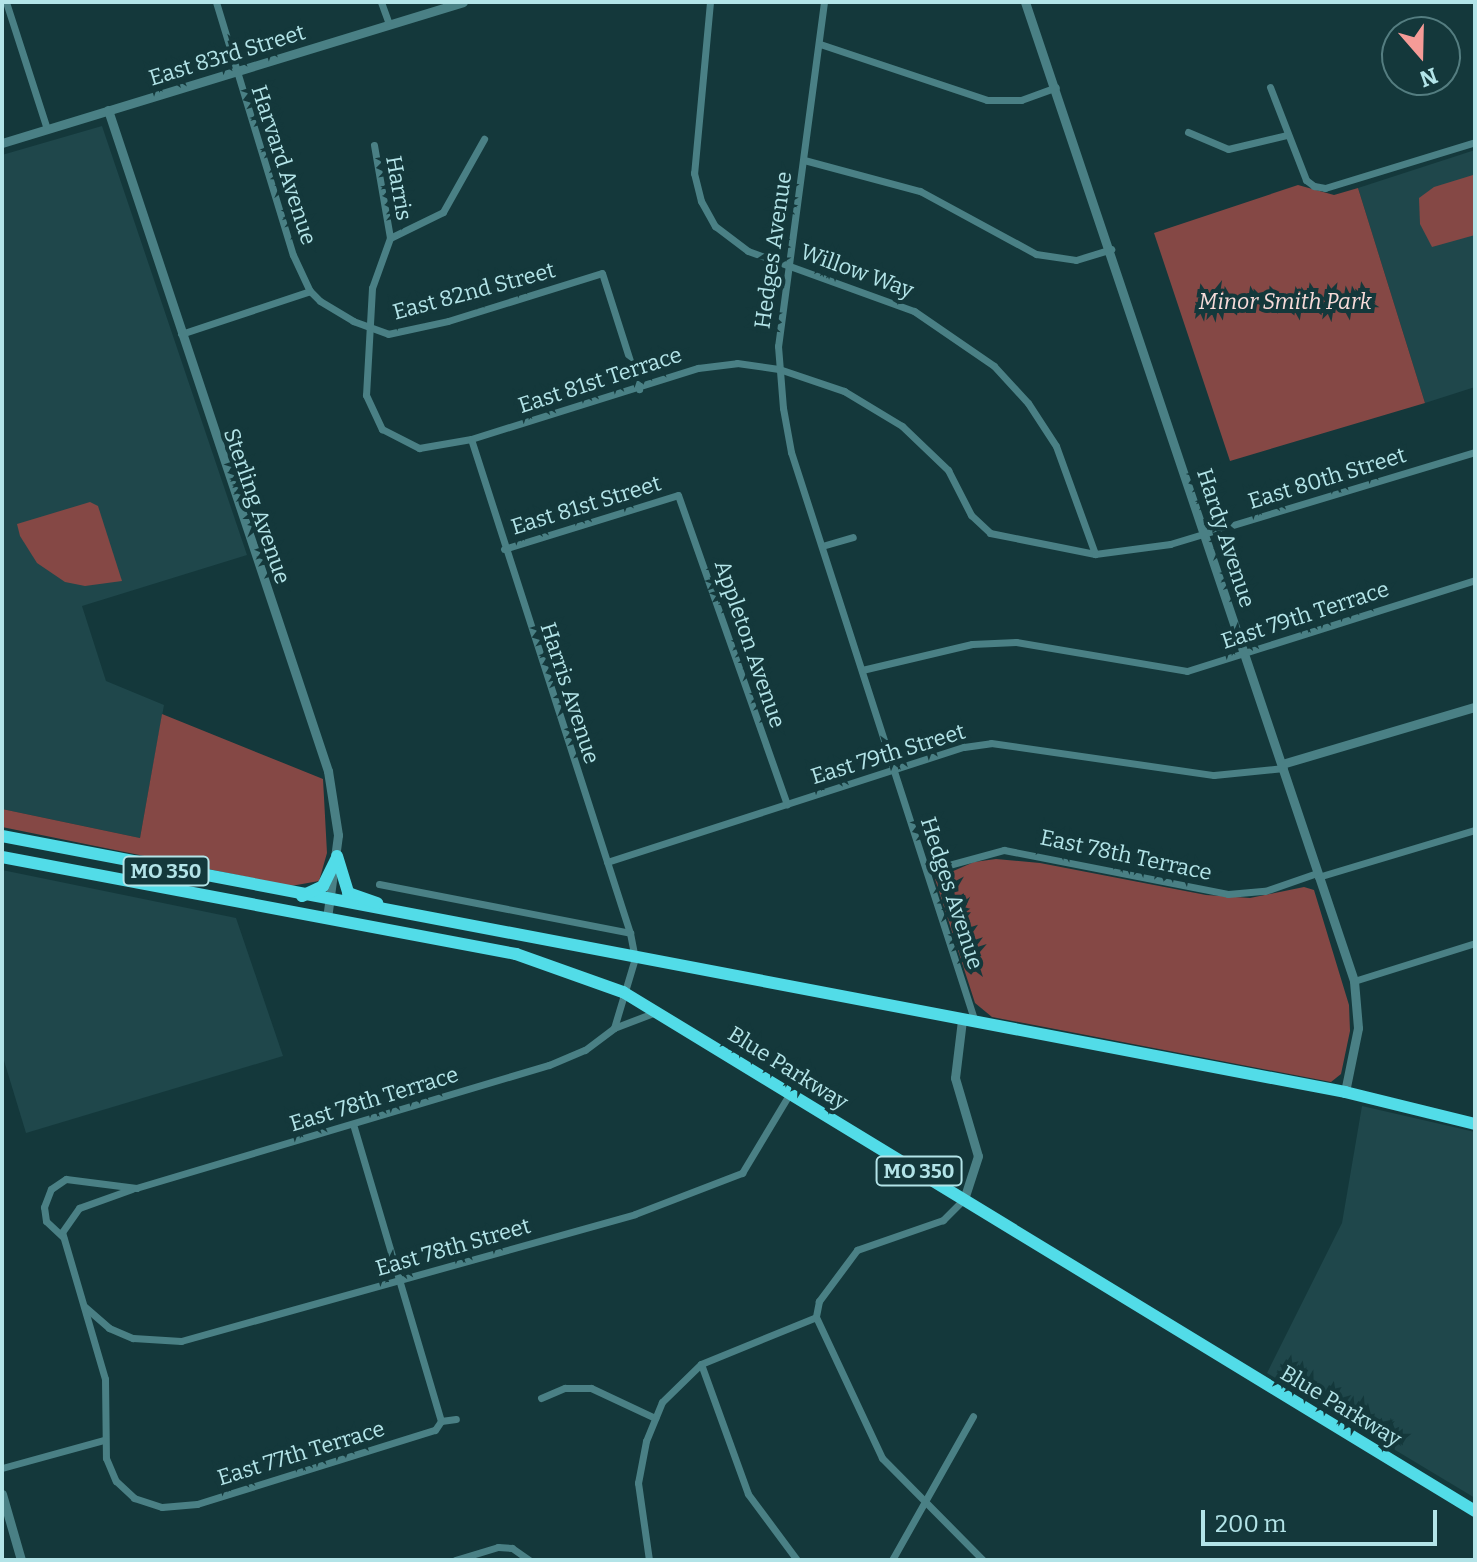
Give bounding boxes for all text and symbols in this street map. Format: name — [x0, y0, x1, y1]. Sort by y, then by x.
north arrow — [1381, 16, 1461, 96]
street label: East 83rd Street — [146, 19, 308, 91]
text: N — [1416, 62, 1441, 93]
street label: Harvard Avenue — [246, 82, 322, 248]
street label: Harris — [380, 154, 418, 222]
street label: Hedges Avenue — [749, 170, 797, 330]
street label: Willow Way — [797, 238, 917, 304]
street label: East 82nd Street — [390, 257, 558, 325]
park label: Minor Smith Park — [1198, 289, 1372, 315]
street label: East 81st Terrace — [515, 341, 685, 419]
street label: Sterling Avenue — [218, 425, 296, 587]
street label: East 80th Street — [1245, 441, 1409, 515]
street label: Hardy Avenue — [1191, 465, 1261, 611]
street label: East 81st Street — [508, 470, 664, 540]
street label: Appleton Avenue — [709, 557, 791, 731]
street label: East 79th Terrace — [1218, 575, 1392, 655]
street label: Harris Avenue — [535, 619, 605, 767]
street label: East 79th Street — [808, 718, 968, 790]
street label: Hedges Avenue — [915, 814, 989, 972]
street label: East 78th Terrace — [1038, 824, 1214, 886]
road number: MO 350 — [122, 855, 210, 887]
street label: Blue Parkway — [723, 1021, 853, 1115]
street label: East 78th Terrace — [287, 1061, 461, 1137]
road number: MO 350 — [875, 1155, 963, 1187]
street label: East 78th Street — [373, 1212, 533, 1282]
street label: Blue Parkway — [1276, 1360, 1406, 1452]
street label: East 77th Terrace — [214, 1415, 388, 1491]
scale bar — [1205, 1494, 1441, 1544]
text: 200 m — [1215, 1510, 1287, 1538]

